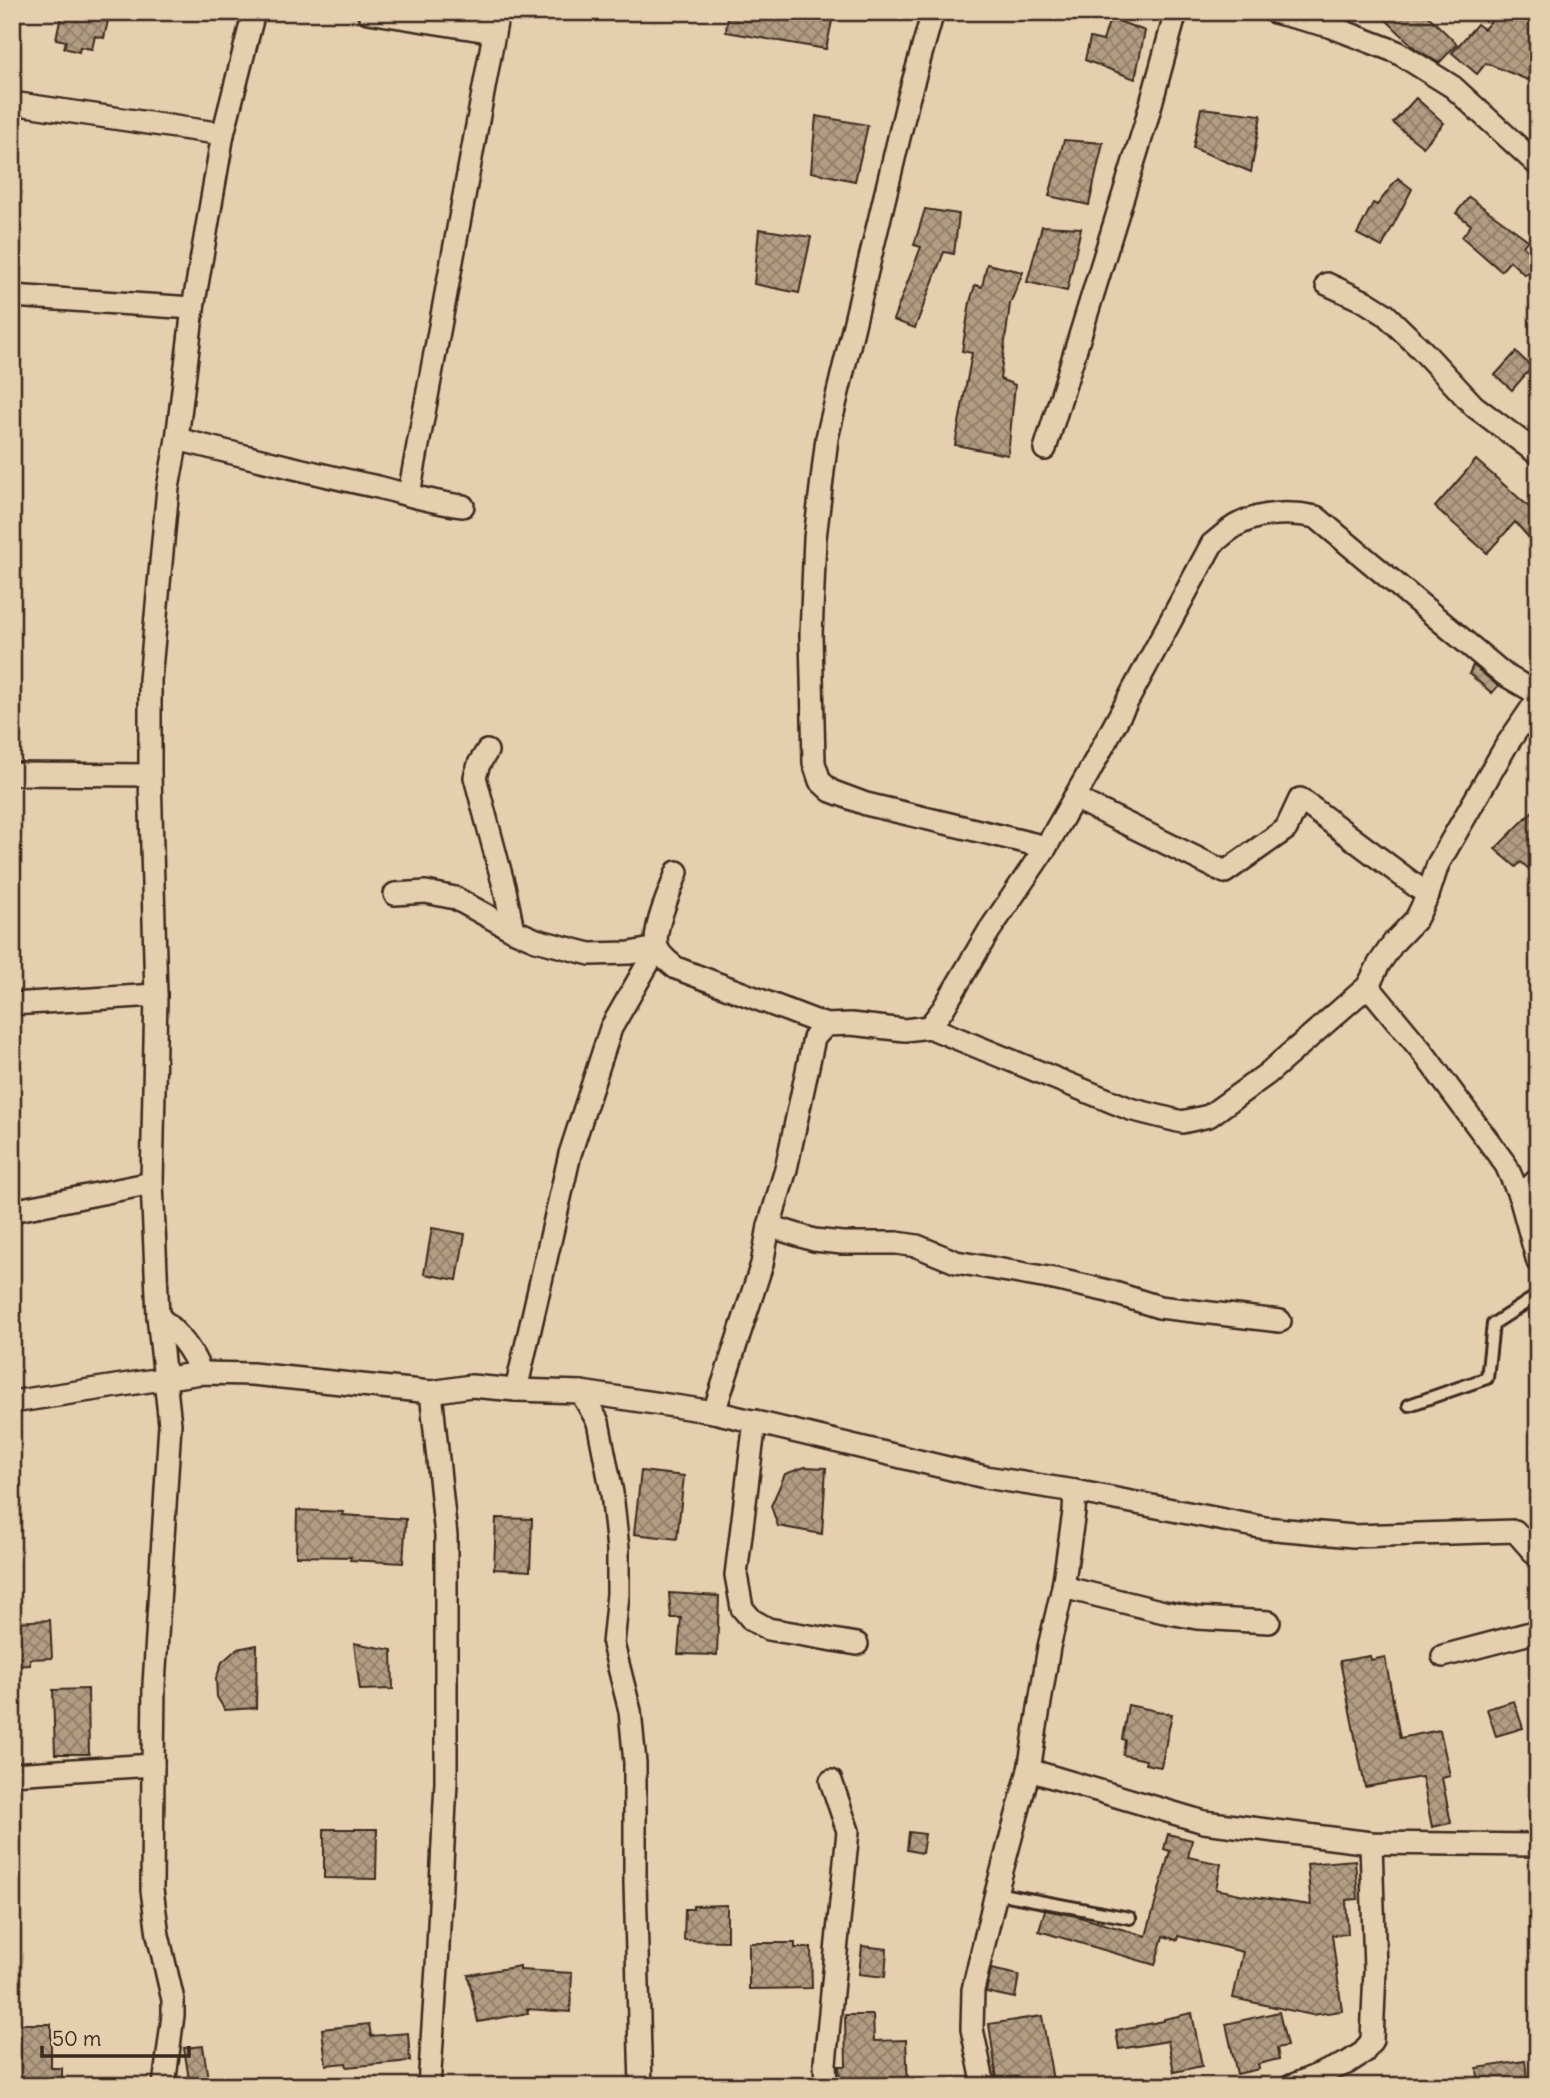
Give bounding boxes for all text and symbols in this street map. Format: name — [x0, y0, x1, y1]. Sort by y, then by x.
scale bar — [42, 2014, 189, 2058]
text: 50 m — [52, 2025, 101, 2052]

